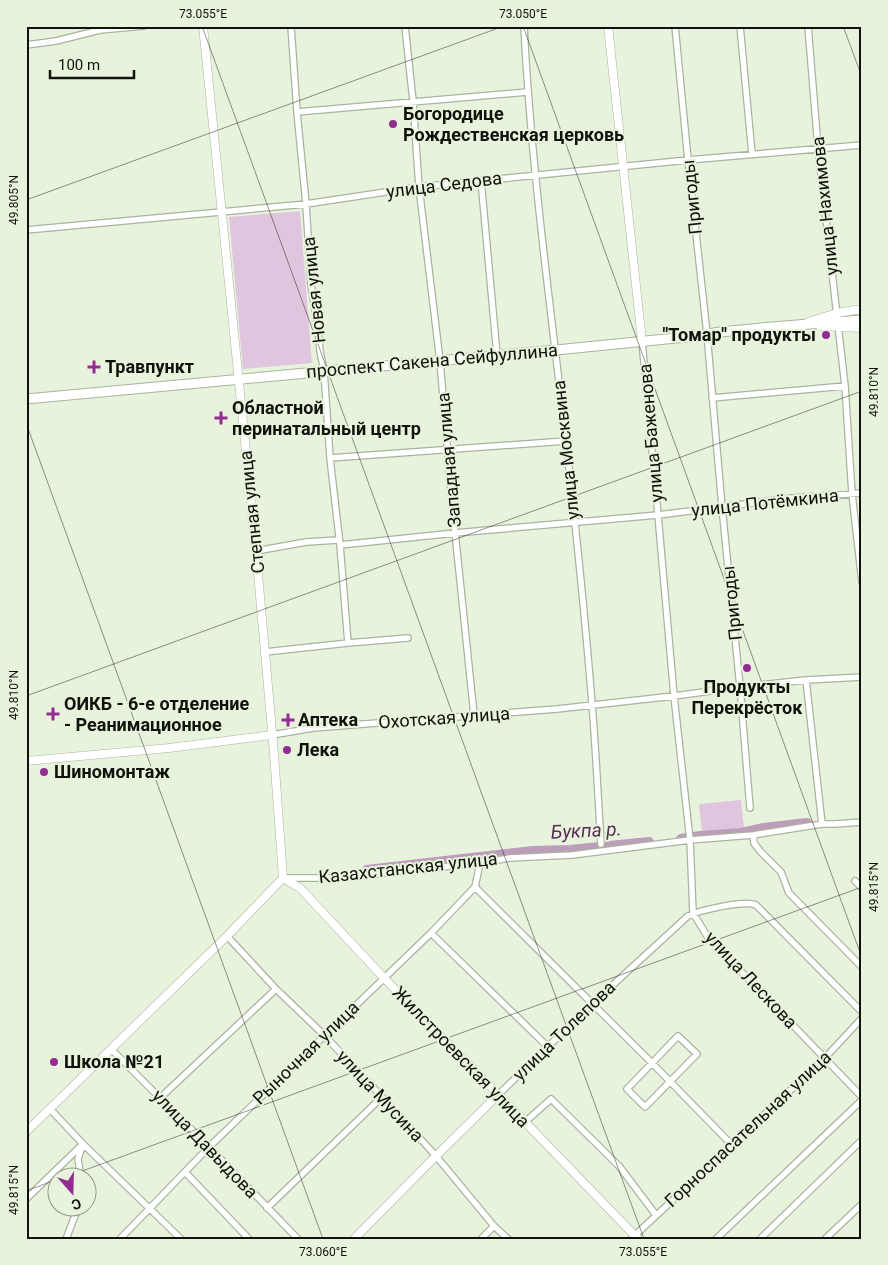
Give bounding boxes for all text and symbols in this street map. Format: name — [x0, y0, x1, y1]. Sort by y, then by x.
text: 73.055°E — [179, 7, 227, 21]
text: 73.050°E — [499, 7, 547, 21]
scale bar — [50, 48, 134, 80]
text: 100 m — [58, 56, 100, 74]
place label: Богородице Рождественская церковь — [403, 103, 624, 145]
marker: Богородице Рождественская церковь — [387, 118, 399, 130]
street label: улица Нахимова — [807, 136, 842, 277]
street label: Пригоды — [677, 159, 706, 236]
street label: улица Седова — [385, 167, 503, 202]
text: 49.805°N — [7, 175, 21, 225]
street label: Новая улица — [297, 236, 330, 344]
place label: "Томар" продукты — [663, 324, 816, 345]
marker: "Томар" продукты — [820, 329, 832, 341]
street label: проспект Сакена Сейфуллина — [305, 339, 559, 382]
place label: Травпункт — [105, 356, 194, 377]
marker: Травпункт — [87, 360, 101, 374]
street label: улица Баженова — [634, 363, 667, 503]
text: 49.810°N — [867, 367, 881, 417]
street label: улица Москвина — [548, 379, 583, 521]
street label: Западная улица — [432, 392, 465, 528]
place label: Областной перинатальный центр — [232, 397, 421, 439]
marker: Областной перинатальный центр — [214, 411, 228, 425]
street label: Степная улица — [235, 450, 268, 575]
street label: улица Потёмкина — [690, 484, 840, 521]
street label: Пригоды — [717, 565, 746, 642]
marker: Продукты Перекрёсток — [741, 662, 753, 674]
text: 49.810°N — [7, 670, 21, 720]
place label: Продукты Перекрёсток — [692, 676, 803, 718]
place label: ОИКБ - 6-е отделение - Реанимационное — [64, 693, 249, 735]
street label: Охотская улица — [377, 702, 510, 733]
marker: ОИКБ - 6-е отделение - Реанимационное — [46, 707, 60, 721]
place label: Аптека — [298, 709, 358, 730]
marker: Аптека — [282, 714, 294, 726]
place label: Лека — [297, 739, 340, 760]
marker: Лека — [281, 744, 293, 756]
place label: Шиномонтаж — [54, 761, 170, 782]
marker: Шиномонтаж — [38, 766, 50, 778]
water label: Букпа р. — [550, 817, 622, 844]
street label: Казахстанская улица — [317, 848, 498, 887]
text: 49.815°N — [867, 862, 881, 912]
street label: улица Лескова — [701, 927, 802, 1033]
street label: улица Толепова — [508, 976, 619, 1085]
street label: Жилстроевская улица — [388, 982, 534, 1132]
street label: Рыночная улица — [248, 997, 363, 1109]
street label: улица Мусина — [332, 1045, 428, 1146]
street label: Горноспасательная улица — [660, 1046, 835, 1211]
place label: Школа №21 — [64, 1051, 164, 1072]
marker: Школа №21 — [48, 1056, 60, 1068]
street label: улица Давыдова — [148, 1085, 262, 1202]
text: 49.815°N — [7, 1165, 21, 1215]
north arrow — [48, 1168, 98, 1218]
text: С — [69, 1195, 83, 1213]
text: 73.060°E — [299, 1245, 347, 1259]
text: 73.055°E — [619, 1245, 667, 1259]

